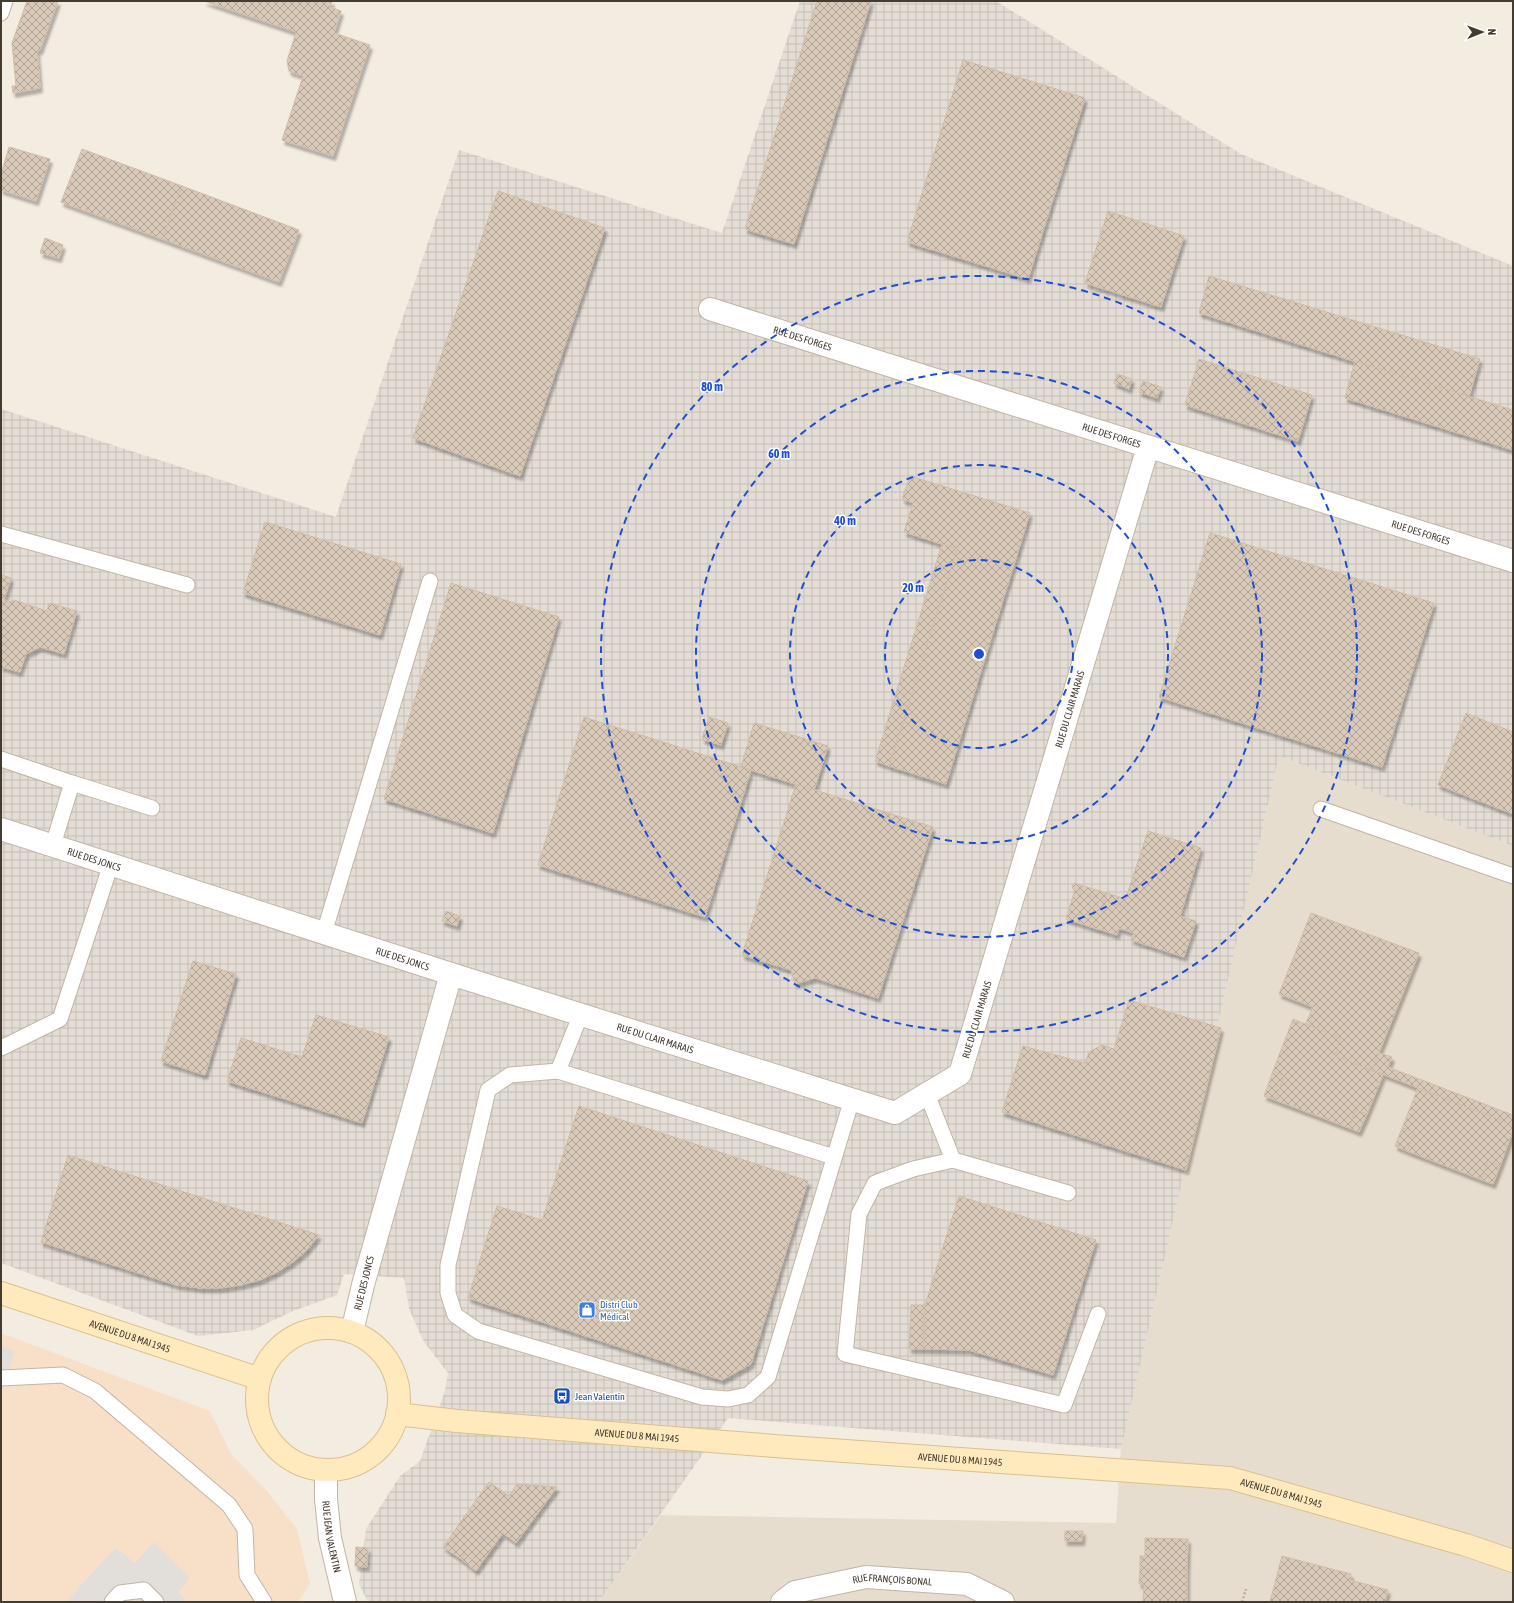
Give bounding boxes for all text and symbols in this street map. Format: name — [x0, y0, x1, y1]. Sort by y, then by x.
north arrow — [1462, 12, 1502, 52]
text: N — [1486, 28, 1498, 35]
street label: RUE DES FORGES — [772, 324, 833, 352]
text: 80 m — [701, 380, 723, 394]
street label: RUE DES FORGES — [1081, 421, 1142, 449]
text: 60 m — [768, 447, 790, 461]
text: 40 m — [833, 514, 856, 528]
street label: RUE DES FORGES — [1390, 518, 1451, 546]
text: 20 m — [902, 581, 924, 595]
centre of rings — [972, 647, 986, 661]
street label: RUE DU CLAIR MARAIS — [1053, 669, 1086, 749]
street label: RUE DES JONCS — [66, 845, 122, 873]
street label: RUE DES JONCS — [374, 945, 431, 972]
street label: RUE DU CLAIR MARAIS — [960, 980, 993, 1059]
street label: RUE DU CLAIR MARAIS — [615, 1021, 695, 1055]
street label: RUE DES JONCS — [352, 1255, 376, 1311]
place label: Distri Club Médical — [600, 1299, 638, 1322]
shop icon: Distri Club Médical — [577, 1300, 597, 1320]
street label: AVENUE DU 8 MAI 1945 — [88, 1317, 172, 1355]
bus stop icon: Jean Valentin — [552, 1386, 572, 1406]
place label: Jean Valentin — [575, 1391, 625, 1402]
street label: AVENUE DU 8 MAI 1945 — [594, 1426, 680, 1444]
street label: AVENUE DU 8 MAI 1945 — [918, 1451, 1003, 1468]
street label: AVENUE DU 8 MAI 1945 — [1239, 1476, 1324, 1510]
street label: RUE JEAN VALENTIN — [321, 1500, 343, 1574]
street label: RUE FRANÇOIS BONAL — [851, 1571, 932, 1587]

